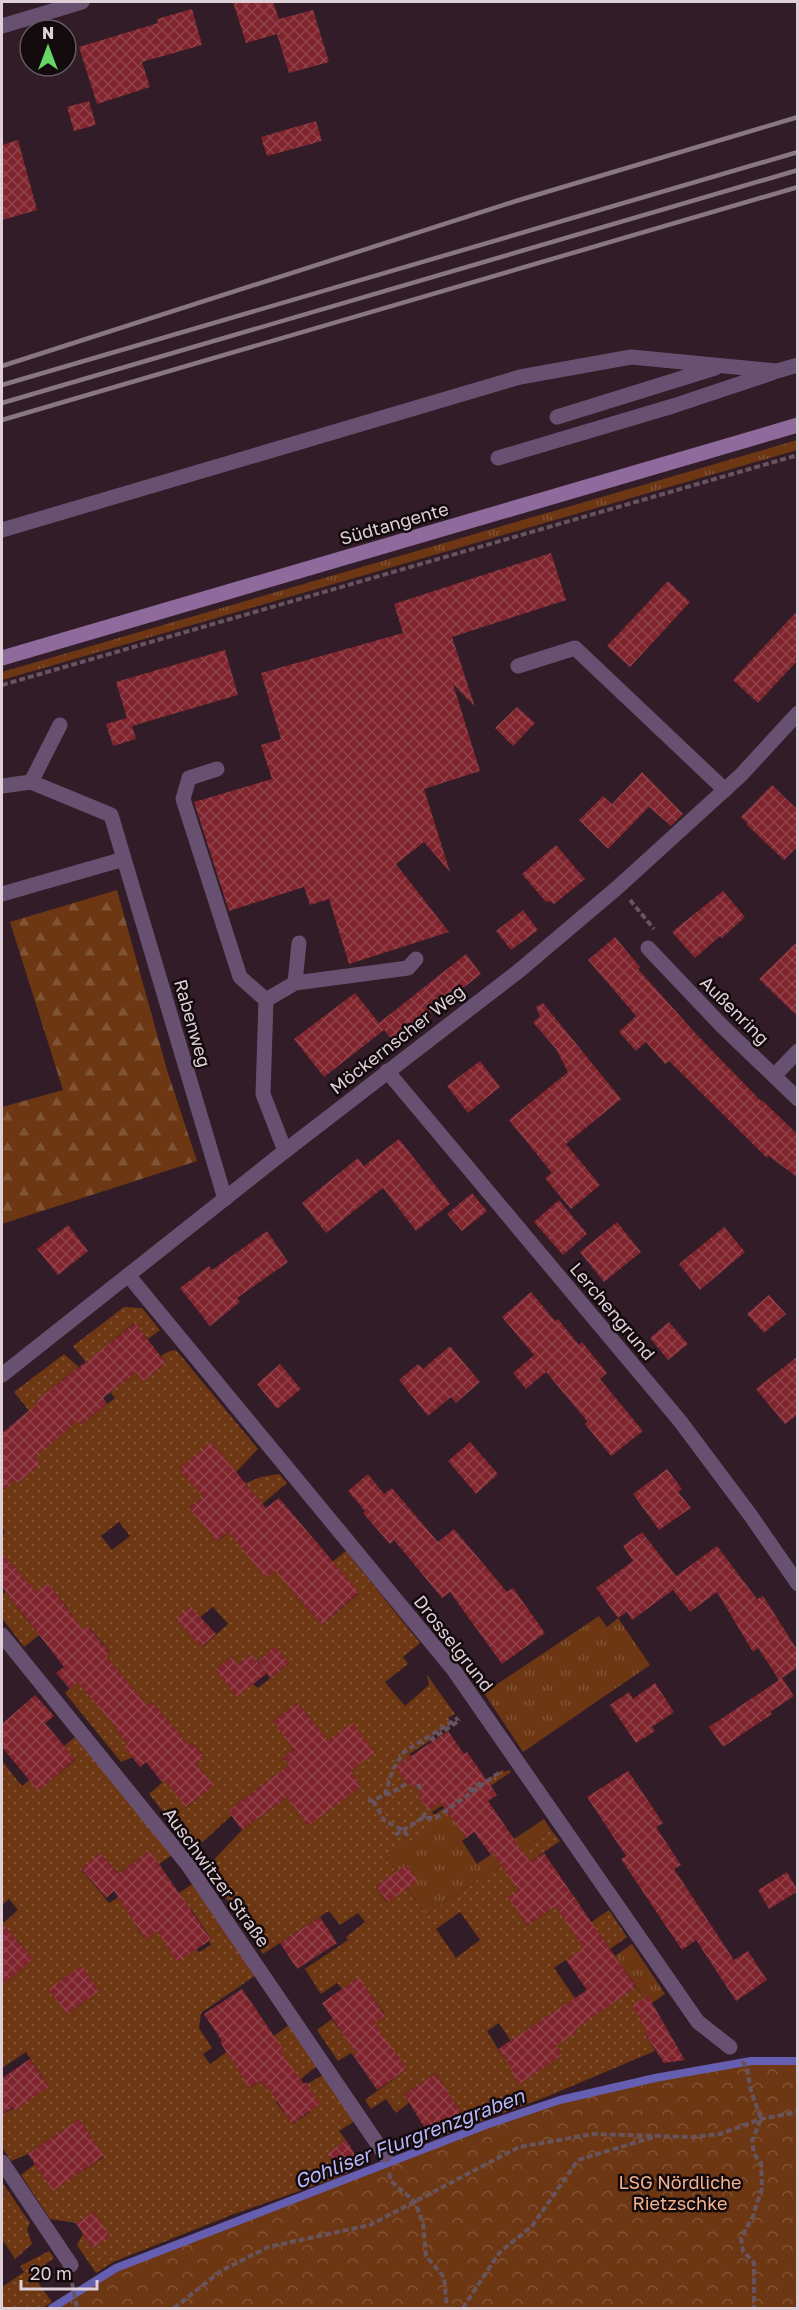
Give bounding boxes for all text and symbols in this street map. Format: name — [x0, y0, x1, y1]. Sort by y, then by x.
north arrow — [18, 18, 78, 78]
text: N — [42, 23, 54, 43]
street label: Südtangente — [337, 497, 451, 549]
street label: Außenring — [696, 971, 774, 1049]
street label: Rabenweg — [170, 976, 216, 1070]
street label: Möckernscher Weg — [325, 980, 469, 1098]
street label: Lerchengrund — [566, 1258, 660, 1364]
street label: Drosselgrund — [409, 1590, 499, 1696]
street label: Auschwitzer Straße — [159, 1803, 275, 1951]
water label: Gohliser Flurgrenzgraben — [291, 2083, 528, 2194]
park label: LSG Nördliche Rietzschke — [619, 2171, 741, 2214]
scale bar — [21, 2253, 98, 2291]
text: 20 m — [30, 2262, 72, 2284]

